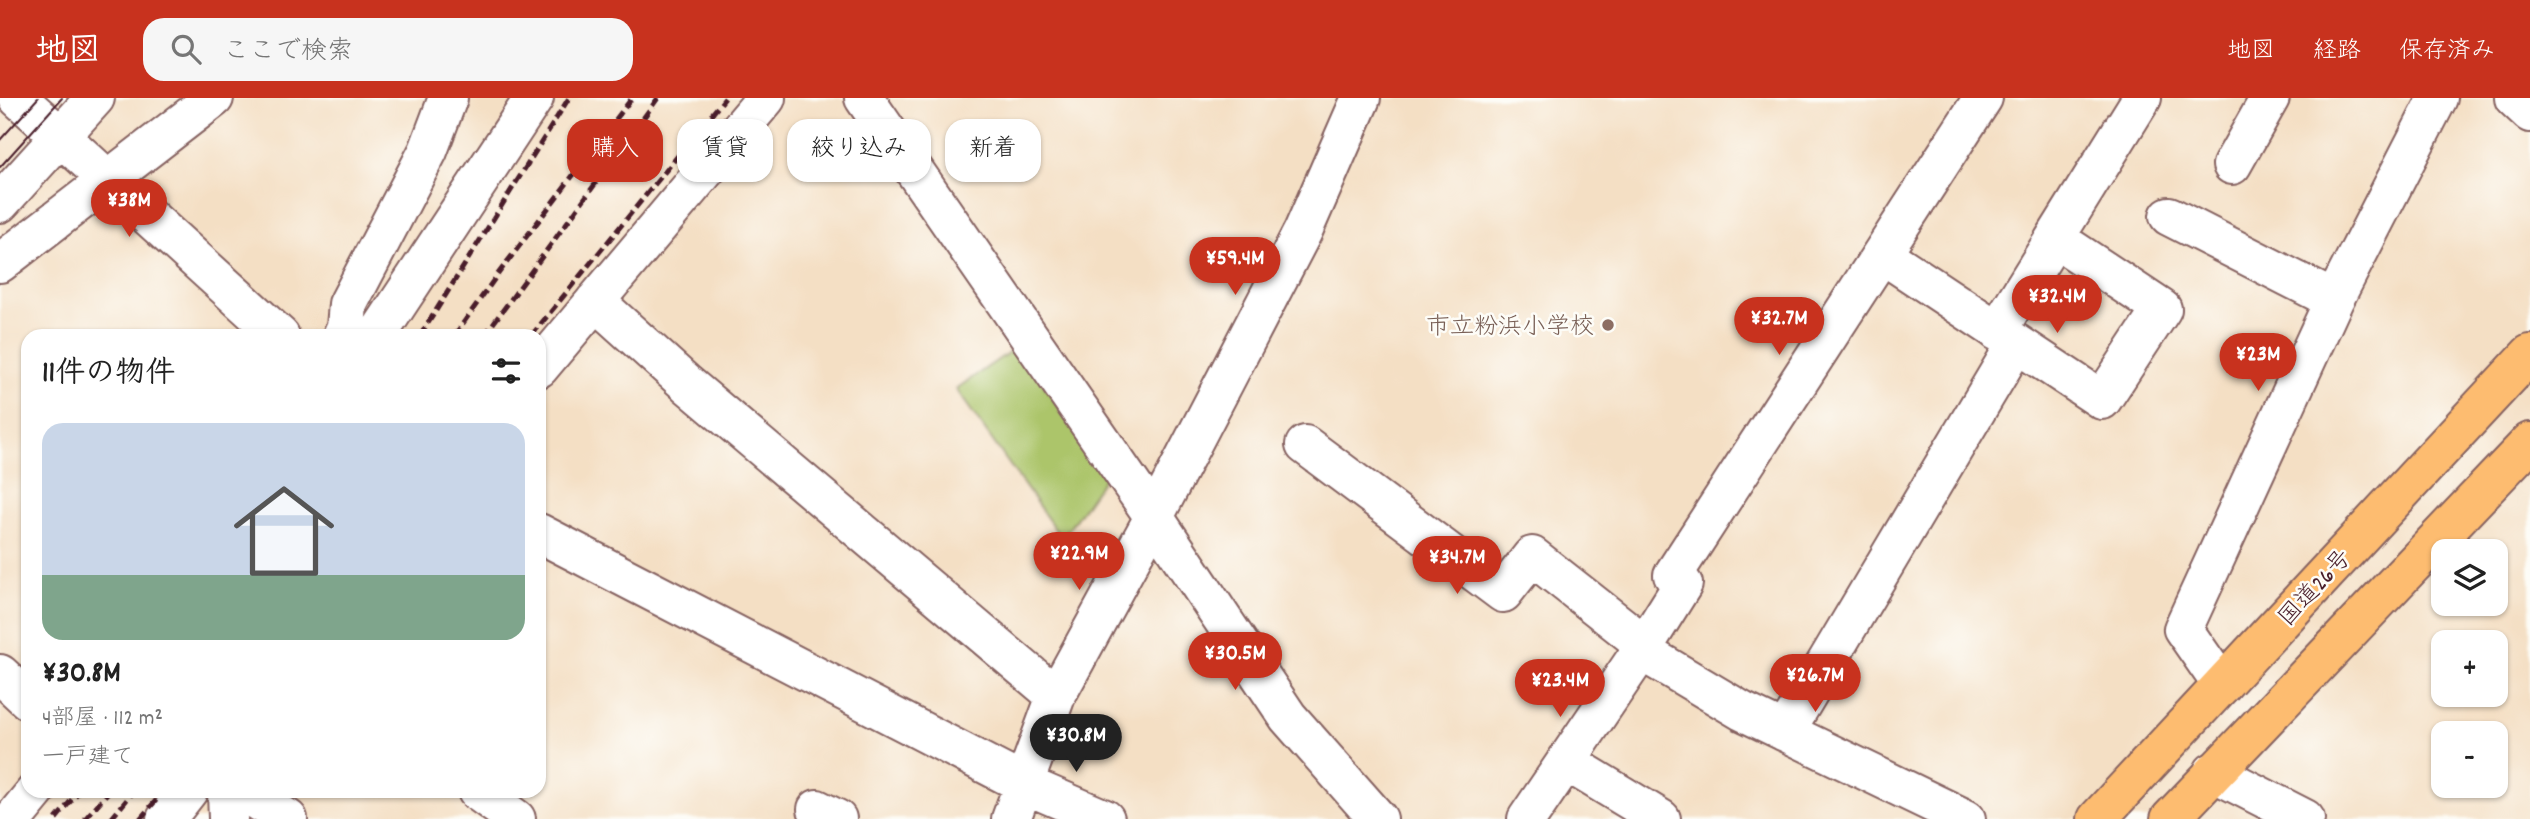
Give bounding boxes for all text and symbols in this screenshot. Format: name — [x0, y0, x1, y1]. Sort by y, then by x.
search box — [143, 18, 633, 81]
text: 地図 — [35, 30, 101, 77]
icon: search — [167, 30, 205, 68]
text: ここで検索 — [223, 34, 353, 71]
text: 地図 — [2227, 35, 2275, 69]
text: 経路 — [2313, 35, 2361, 69]
text: 保存済み — [2399, 35, 2495, 69]
chip: 購入 — [567, 119, 663, 182]
chip: 賃貸 — [677, 119, 773, 182]
chip: 絞り込み — [787, 119, 931, 182]
chip: 新着 — [945, 119, 1041, 182]
pin: ¥38M — [88, 180, 170, 239]
text: ¥38M — [107, 185, 151, 218]
pin: ¥59.4M — [1178, 238, 1292, 297]
text: ¥59.4M — [1205, 243, 1265, 276]
pin: ¥32.4M — [2000, 275, 2114, 335]
text: ¥32.4M — [2028, 281, 2086, 314]
pin: ¥32.7M — [1722, 298, 1836, 357]
text: ¥32.7M — [1750, 303, 1808, 336]
place label: 市立粉浜小学校 — [1426, 311, 1594, 345]
marker: 市立粉浜小学校 — [1600, 317, 1616, 333]
pin: ¥23M — [2217, 334, 2299, 393]
text: ¥23M — [2236, 339, 2280, 372]
icon: filters — [487, 352, 525, 390]
text: 11件の物件 — [42, 354, 175, 397]
icon: home — [221, 468, 347, 594]
pin: ¥22.9M — [1022, 532, 1136, 592]
pin: ¥34.7M — [1400, 536, 1514, 596]
text: ¥22.9M — [1049, 538, 1109, 571]
map controls — [2431, 539, 2508, 798]
button: layers — [2431, 539, 2508, 616]
text: ¥34.7M — [1429, 542, 1486, 575]
street label: 国道26号 — [2272, 543, 2361, 635]
button: + — [2431, 630, 2508, 707]
pin: ¥30.5M — [1178, 632, 1292, 692]
text: ¥30.5M — [1204, 638, 1266, 671]
text: ¥30.8M — [42, 654, 121, 697]
pin: ¥26.7M — [1758, 654, 1872, 714]
pin: ¥23.4M — [1503, 660, 1617, 719]
text: ¥26.7M — [1786, 660, 1844, 693]
text: ¥23.4M — [1531, 665, 1589, 698]
text: 4部屋 · 112 m² — [42, 703, 163, 736]
pin: ¥30.8M — [1019, 714, 1133, 774]
text: ¥30.8M — [1046, 720, 1106, 753]
button: − — [2431, 721, 2508, 798]
text: 一戸建て — [42, 742, 134, 775]

